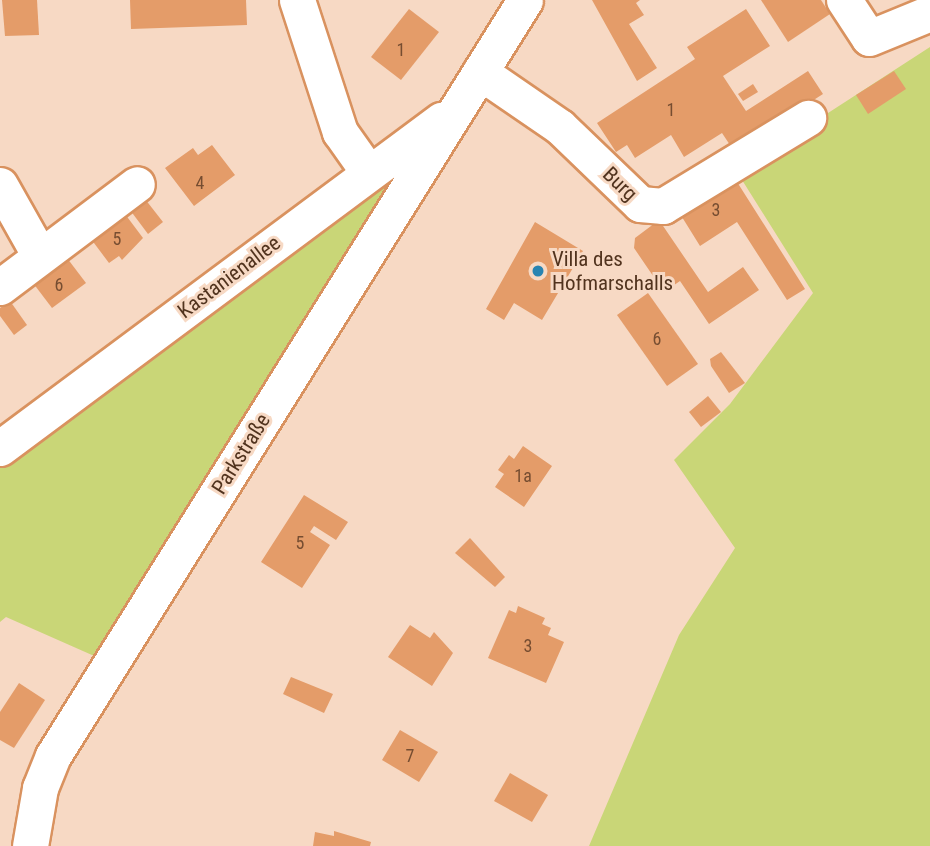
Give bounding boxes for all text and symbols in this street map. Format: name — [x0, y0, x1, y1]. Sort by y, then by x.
house number: 1 — [397, 39, 405, 61]
house number: 1 — [667, 99, 675, 121]
street label: Burg — [598, 162, 642, 206]
house number: 4 — [196, 172, 204, 194]
house number: 3 — [712, 199, 720, 221]
house number: 5 — [113, 228, 121, 250]
street label: Kastanienallee — [173, 230, 285, 324]
place label: Villa des Hofmarschalls — [552, 246, 673, 296]
marker: Villa des Hofmarschalls — [530, 263, 546, 279]
house number: 6 — [55, 274, 63, 296]
house number: 6 — [653, 328, 661, 350]
street label: Parkstraße — [206, 409, 276, 499]
house number: 1a — [514, 465, 532, 487]
house number: 5 — [296, 532, 304, 554]
house number: 3 — [524, 635, 532, 657]
house number: 7 — [406, 745, 414, 767]

